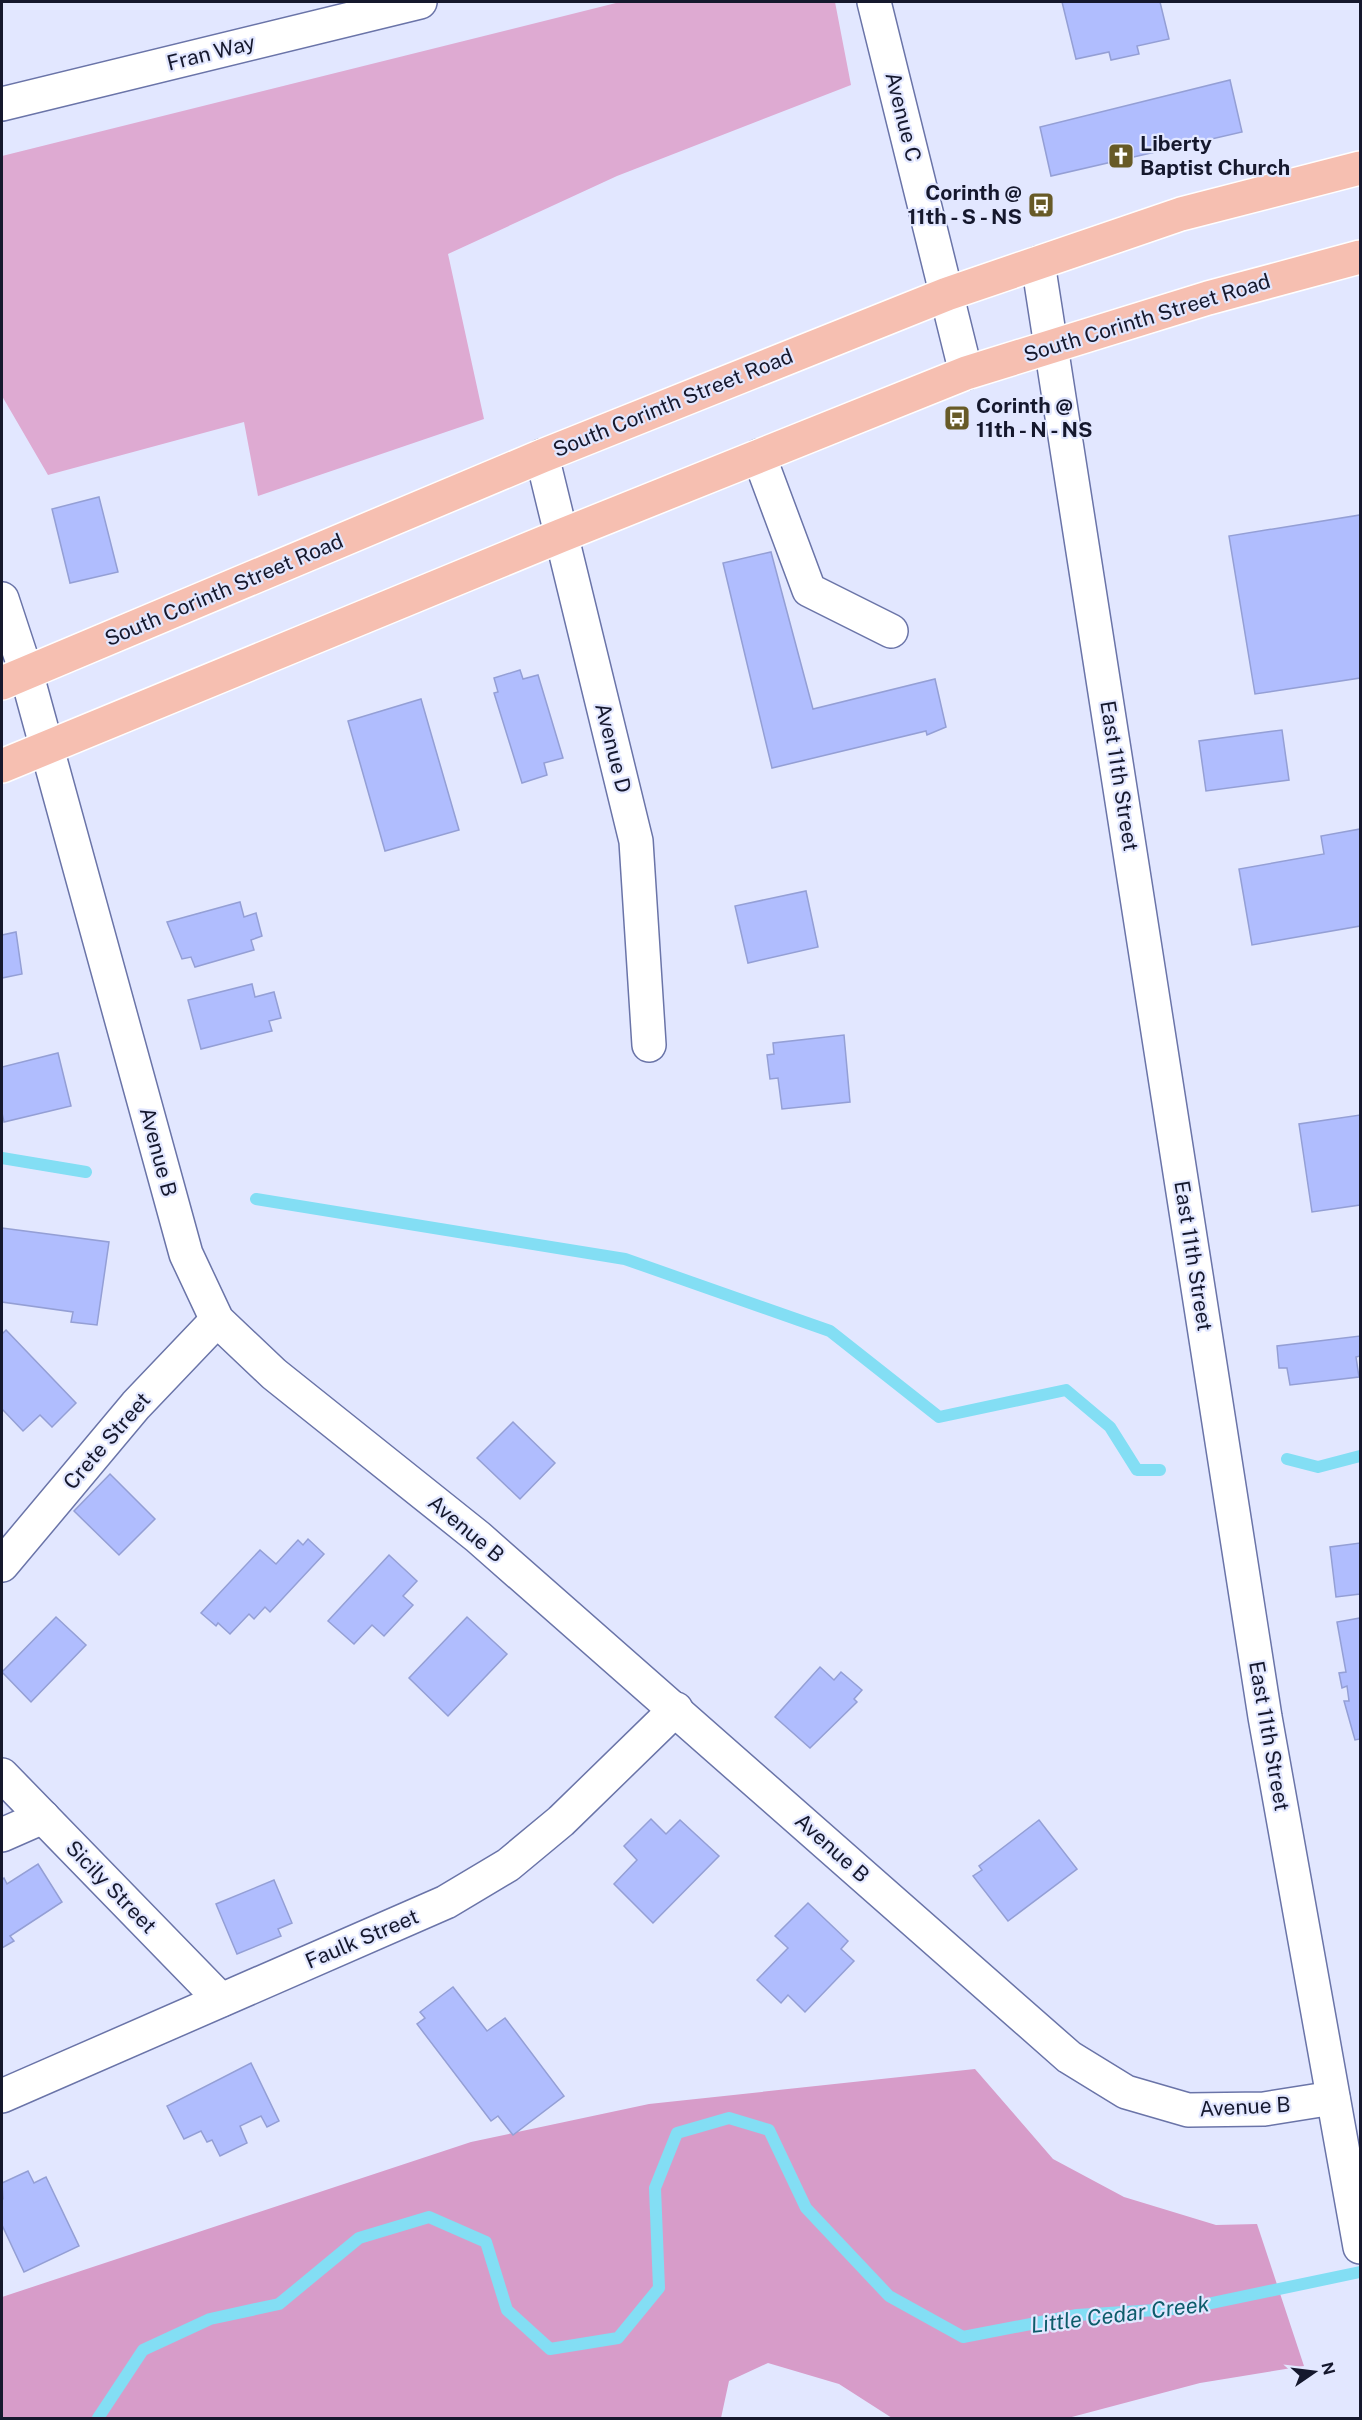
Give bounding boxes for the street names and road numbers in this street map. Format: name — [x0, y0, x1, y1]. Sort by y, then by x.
street label: Fran Way — [164, 29, 258, 76]
street label: Avenue C — [880, 69, 927, 164]
street label: South Corinth Street Road — [1021, 268, 1273, 367]
street label: South Corinth Street Road — [549, 343, 796, 462]
street label: South Corinth Street Road — [101, 528, 347, 651]
street label: East 11th Street — [1095, 699, 1144, 853]
street label: Avenue D — [590, 700, 637, 795]
street label: Avenue B — [135, 1105, 182, 1199]
street label: East 11th Street — [1169, 1179, 1218, 1333]
street label: Crete Street — [58, 1387, 155, 1494]
street label: Avenue B — [423, 1490, 509, 1567]
street label: East 11th Street — [1244, 1659, 1295, 1813]
street label: Avenue B — [790, 1808, 875, 1887]
street label: Sicily Street — [61, 1835, 162, 1938]
street label: Faulk Street — [301, 1903, 422, 1974]
street label: Avenue B — [1199, 2092, 1291, 2121]

